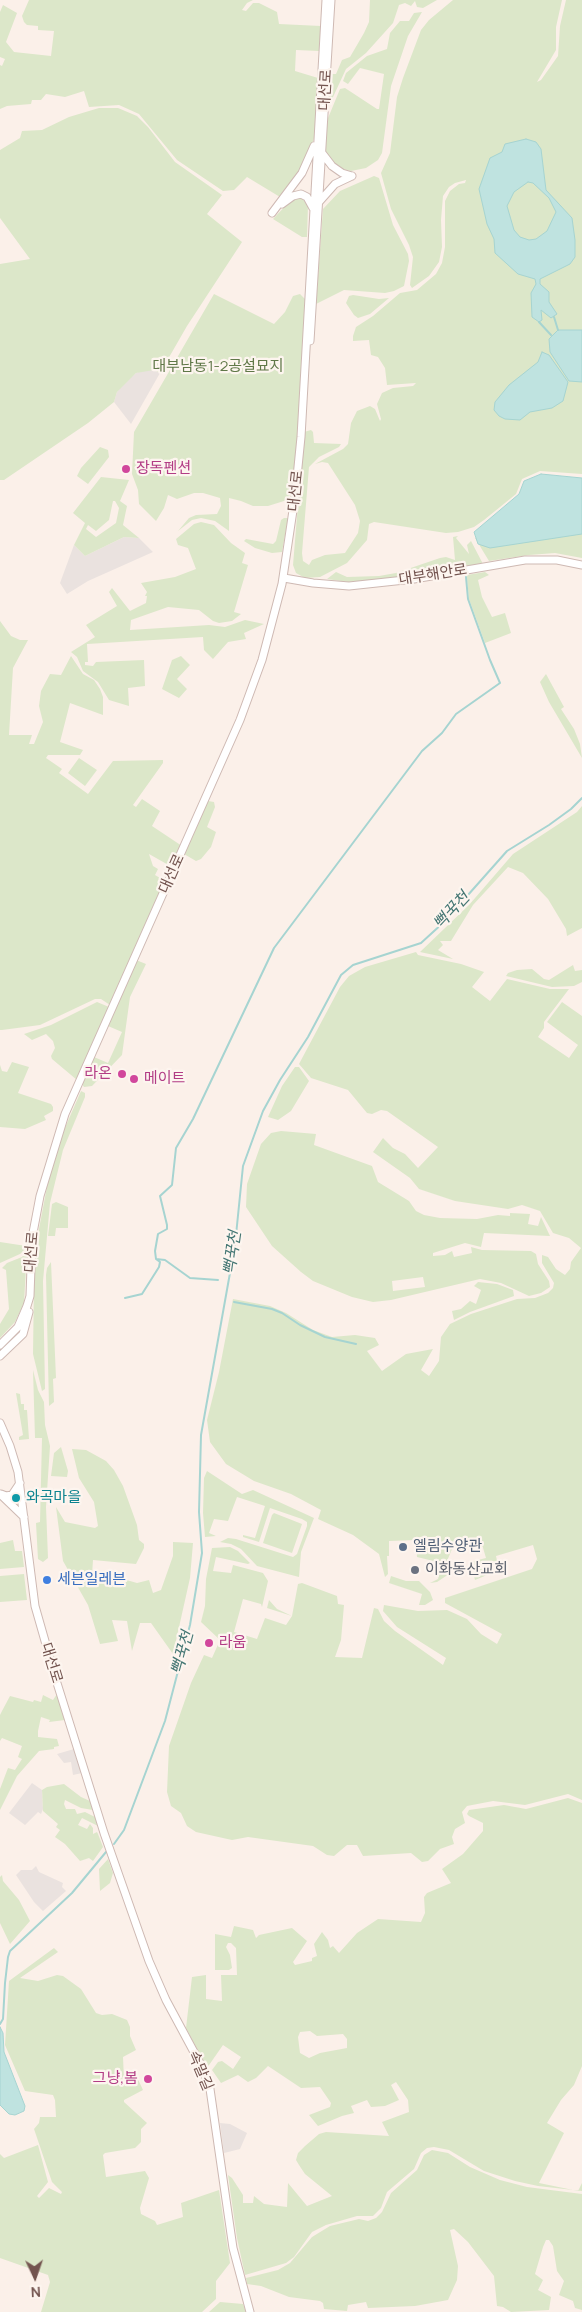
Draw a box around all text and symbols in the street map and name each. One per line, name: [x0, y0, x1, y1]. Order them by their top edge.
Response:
street label: 대선로: [316, 69, 336, 111]
park label: 대부남동1-2공설묘지: [152, 358, 284, 376]
place label: 장독펜션: [136, 460, 191, 478]
marker: 장독펜션: [120, 463, 132, 475]
street label: 대선로: [285, 469, 307, 513]
street label: 대부해안로: [398, 561, 468, 589]
street label: 대선로: [155, 851, 189, 897]
water label: 뻑꾹천: [430, 888, 474, 934]
place label: 라온: [84, 1065, 112, 1083]
marker: 라온: [116, 1068, 128, 1080]
place label: 메이트: [144, 1070, 185, 1088]
marker: 메이트: [128, 1073, 140, 1085]
water label: 뻑꾹천: [220, 1230, 246, 1276]
street label: 대선로: [21, 1231, 43, 1273]
place label: 와곡마을: [26, 1489, 81, 1507]
marker: 와곡마을: [10, 1492, 22, 1504]
place label: 엘림수양관: [413, 1538, 482, 1556]
marker: 엘림수양관: [397, 1541, 409, 1553]
place label: 이화동산교회: [425, 1561, 508, 1579]
marker: 이화동산교회: [409, 1564, 421, 1576]
place label: 세븐일레븐: [57, 1571, 126, 1589]
marker: 세븐일레븐: [41, 1574, 53, 1586]
water label: 뻑꾹천: [168, 1629, 198, 1677]
place label: 라움: [219, 1634, 247, 1652]
marker: 라움: [203, 1637, 215, 1649]
street label: 대선로: [36, 1641, 66, 1685]
street label: 속말길: [184, 2048, 216, 2094]
place label: 그냥,봄: [93, 2070, 138, 2088]
marker: 그냥,봄: [142, 2073, 154, 2085]
north arrow: [10, 2252, 60, 2302]
text: N: [30, 2283, 41, 2302]

